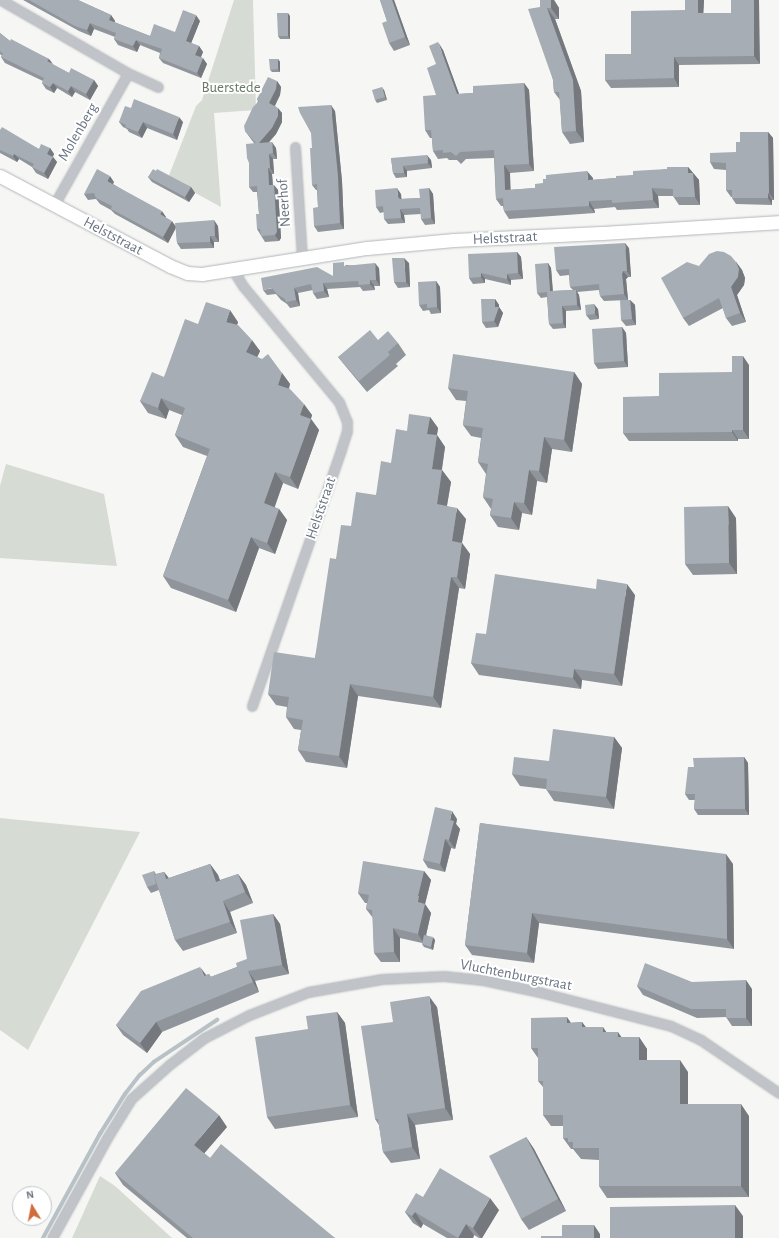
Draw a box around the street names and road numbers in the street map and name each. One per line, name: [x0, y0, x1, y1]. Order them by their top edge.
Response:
street label: Molenberg: [54, 100, 102, 164]
street label: Neerhof: [273, 178, 295, 228]
street label: Helststraat: [80, 213, 146, 259]
street label: Helststraat: [472, 227, 538, 249]
street label: Helststraat: [302, 475, 340, 541]
street label: Vluchtenburgstraat: [459, 955, 573, 995]

